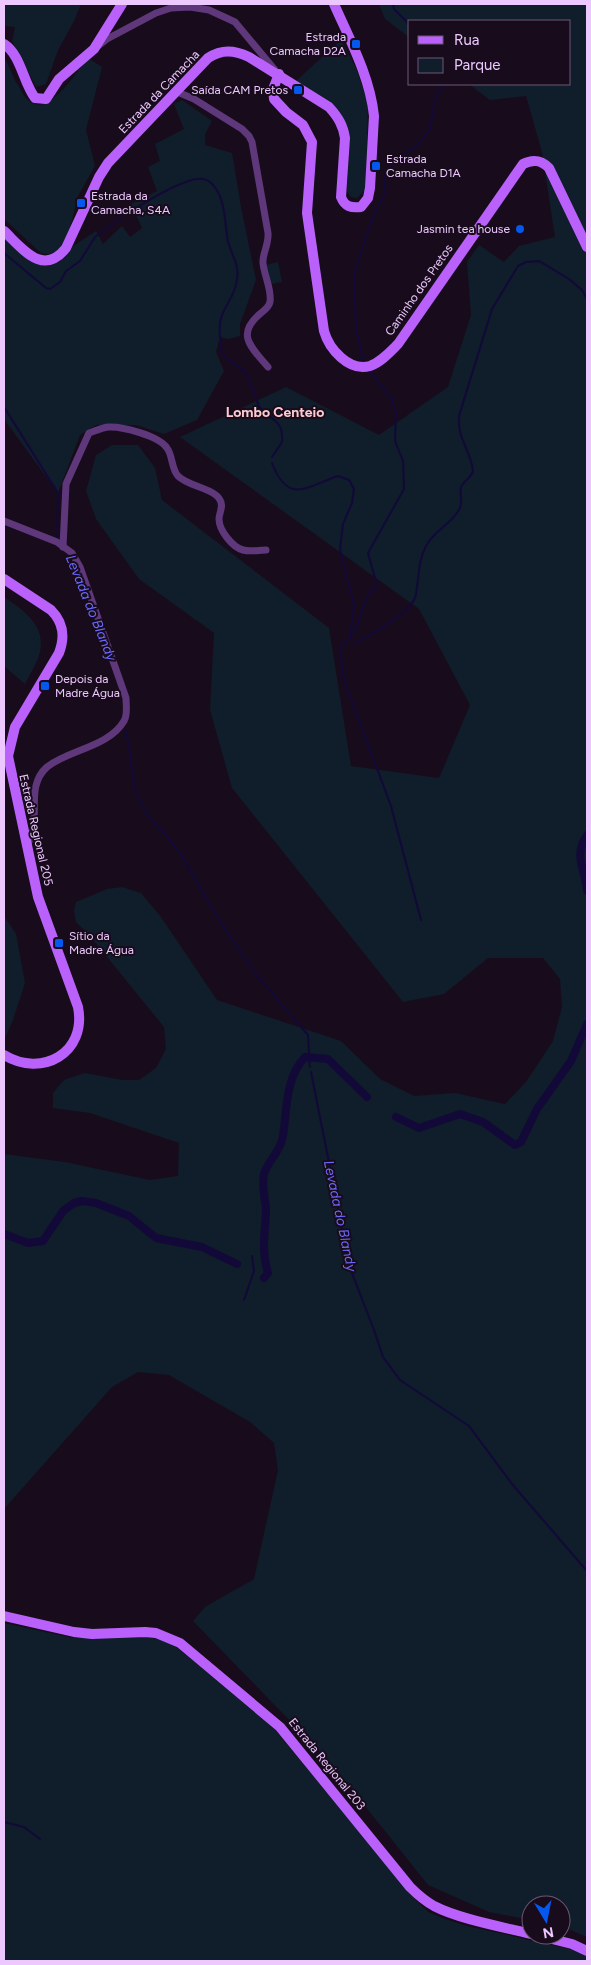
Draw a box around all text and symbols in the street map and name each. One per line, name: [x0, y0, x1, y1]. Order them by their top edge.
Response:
legend: [408, 20, 571, 85]
place label: Estrada Camacha D2A: [270, 30, 346, 58]
text: Rua: [454, 31, 479, 49]
marker: Estrada Camacha D2A: [350, 38, 362, 50]
street label: Estrada da Camacha: [116, 48, 202, 136]
text: Parque: [454, 56, 501, 74]
place label: Saída CAM Pretos: [191, 83, 288, 97]
marker: Saída CAM Pretos: [292, 84, 304, 96]
place label: Estrada Camacha D1A: [386, 152, 461, 180]
marker: Estrada Camacha D1A: [370, 160, 382, 172]
place label: Estrada da Camacha, S4A: [91, 189, 170, 217]
marker: Estrada da Camacha, S4A: [75, 197, 87, 209]
place label: Jasmin tea house: [417, 222, 510, 236]
marker: Jasmin tea house: [514, 223, 526, 235]
street label: Caminho dos Pretos: [382, 241, 456, 338]
district label: Lombo Centeio: [226, 404, 324, 421]
water label: Levada do Blandy: [62, 552, 120, 664]
place label: Depois da Madre Água: [55, 672, 120, 700]
marker: Depois da Madre Água: [39, 680, 51, 692]
street label: Estrada Regional 205: [16, 773, 56, 887]
place label: Sítio da Madre Água: [69, 929, 134, 957]
marker: Sítio da Madre Água: [53, 937, 65, 949]
water label: Levada do Blandy: [320, 1159, 360, 1274]
street label: Estrada Regional 203: [286, 1715, 368, 1813]
north arrow: [521, 1895, 571, 1945]
text: N: [541, 1923, 555, 1942]

